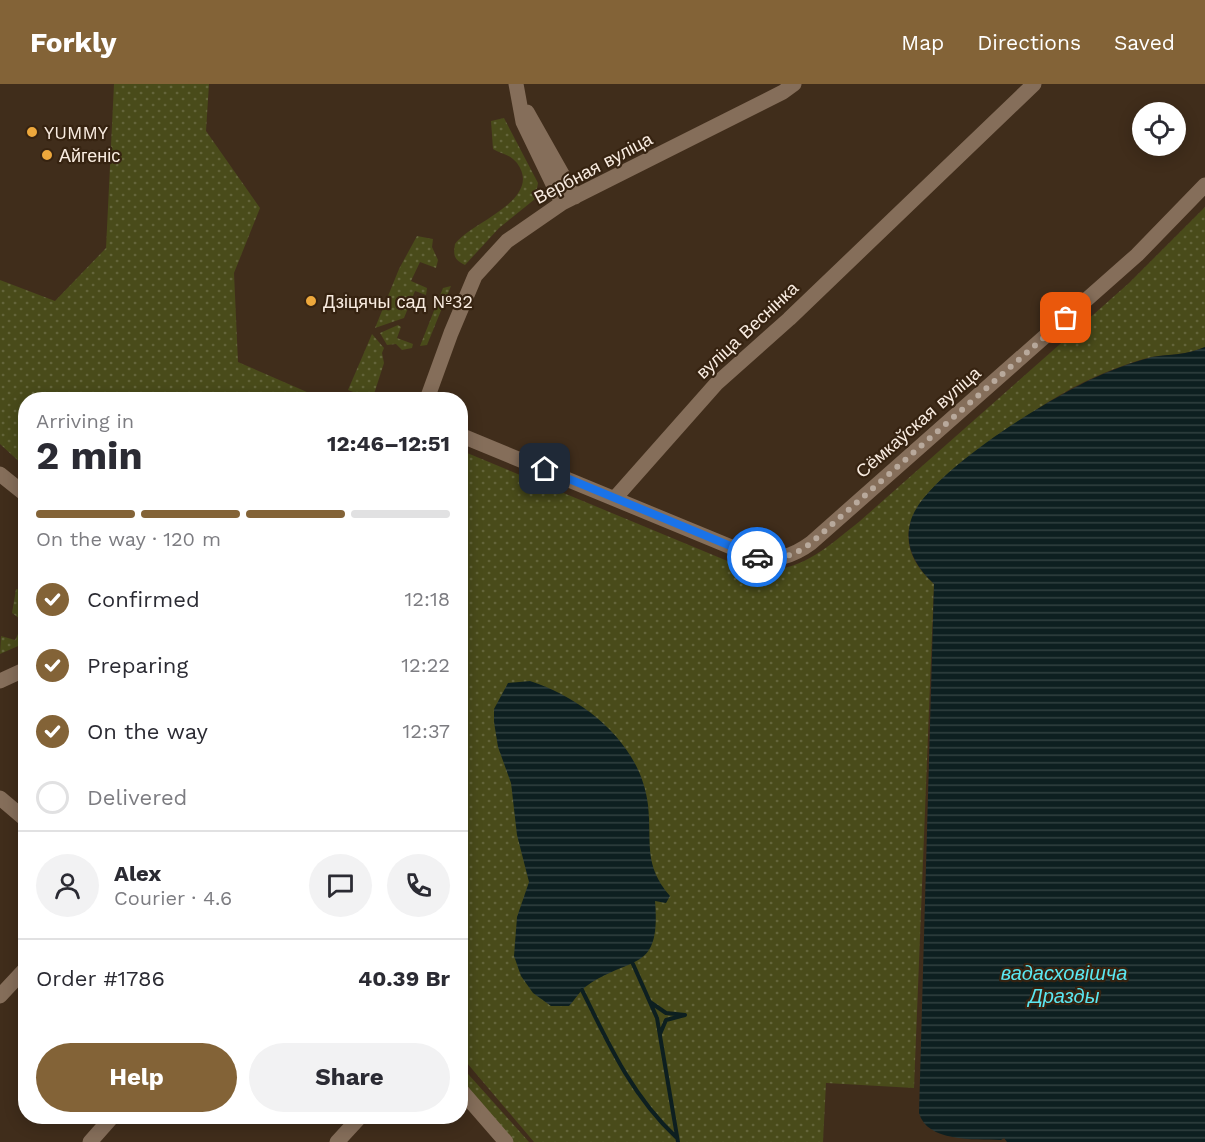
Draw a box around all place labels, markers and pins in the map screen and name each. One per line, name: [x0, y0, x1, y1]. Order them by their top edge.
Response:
place label: YUMMY: [44, 122, 109, 143]
marker: YUMMY: [25, 125, 39, 139]
place label: Айгеніс: [59, 145, 120, 166]
marker: Айгеніс: [40, 148, 54, 162]
place label: Дзіцячы сад №32: [323, 291, 473, 312]
pin: [1040, 292, 1091, 343]
marker: Дзіцячы сад №32: [304, 294, 318, 308]
pin: [519, 443, 570, 494]

